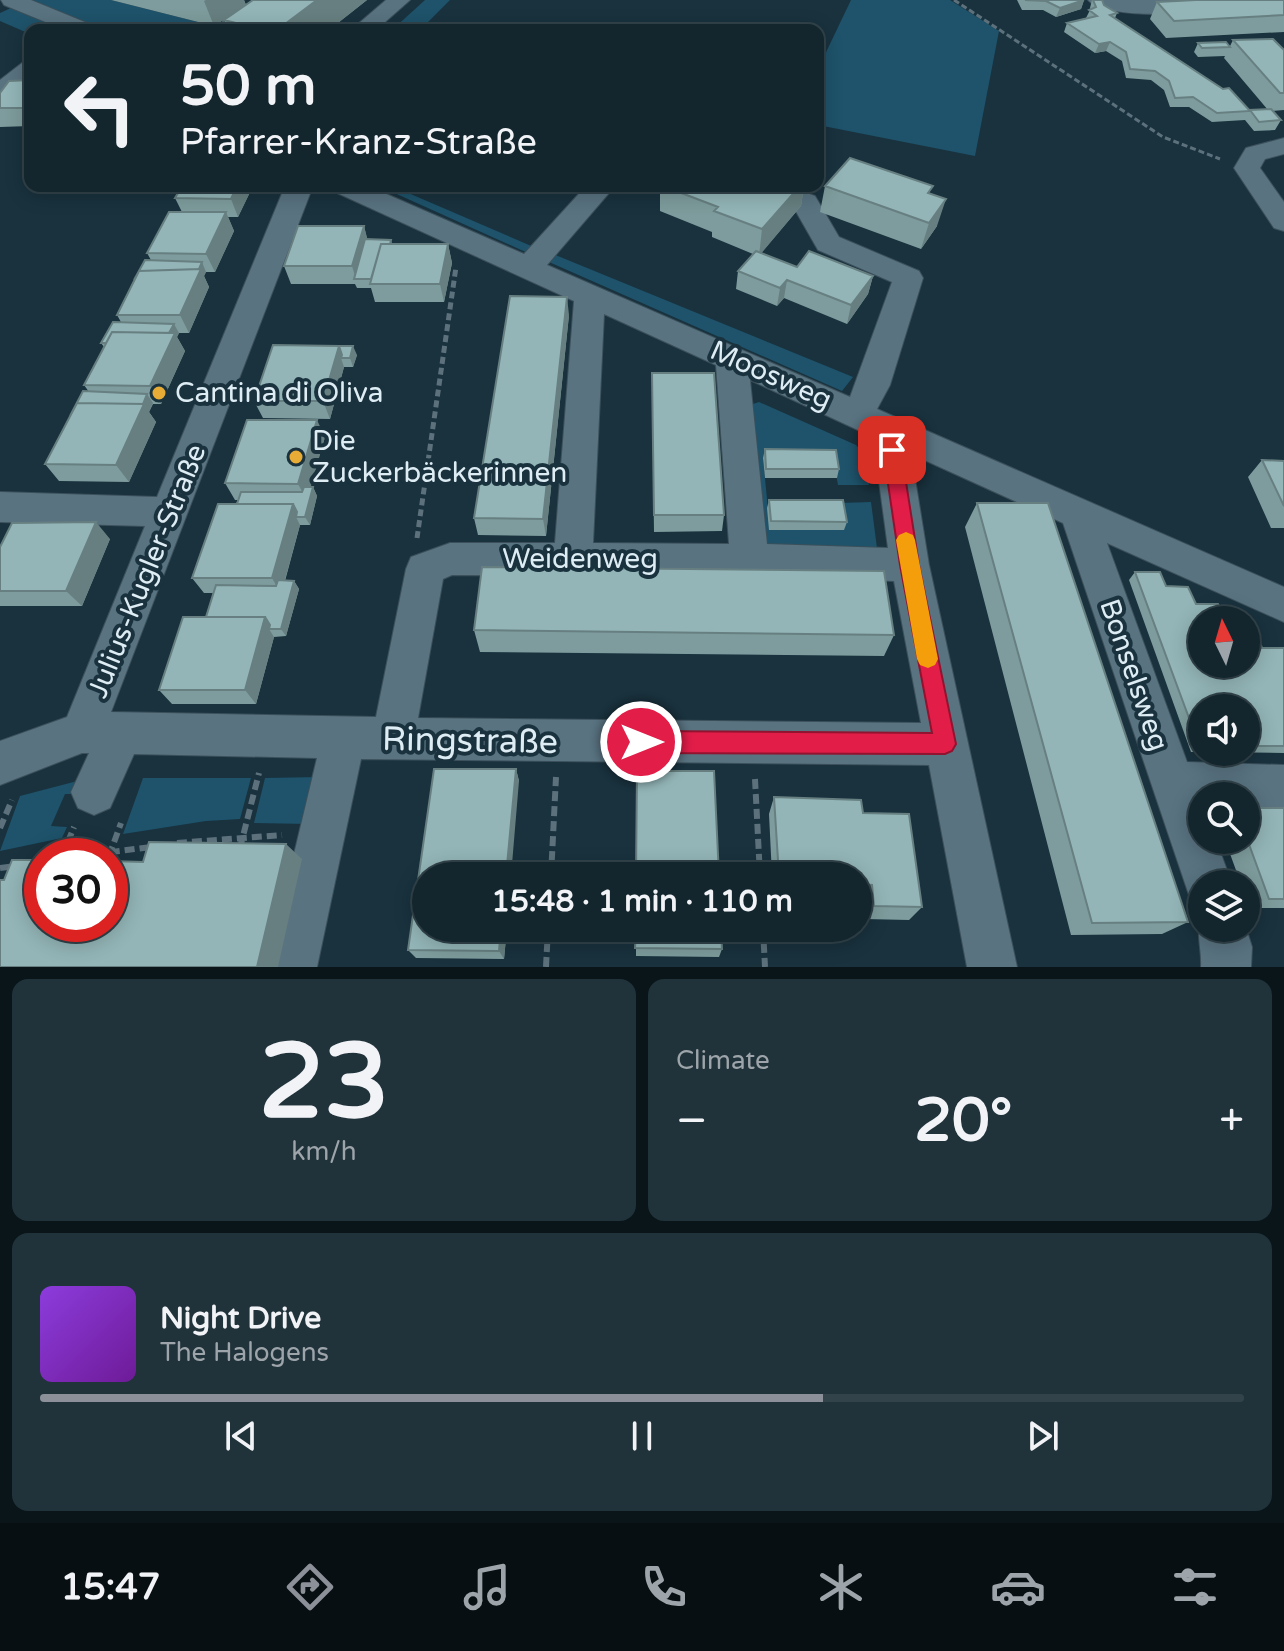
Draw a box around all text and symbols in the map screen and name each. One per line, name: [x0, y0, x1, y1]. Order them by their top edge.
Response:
text: 50 m: [180, 53, 316, 120]
icon: left: [48, 56, 152, 160]
text: Pfarrer-Kranz-Straße: [180, 121, 537, 164]
street label: Moosweg: [705, 333, 837, 417]
place label: Cantina di Oliva: [175, 376, 383, 410]
marker: Cantina di Oliva: [150, 384, 168, 402]
pin: [858, 416, 926, 484]
place label: Die Zuckerbäckerinnen: [312, 424, 567, 490]
icon: arrive: [870, 428, 914, 472]
street label: Julius-Kugler-Straße: [81, 439, 213, 703]
marker: Die Zuckerbäckerinnen: [287, 448, 305, 466]
street label: Weidenweg: [502, 542, 658, 576]
street label: Bonselsweg: [1092, 595, 1176, 755]
north arrow: [1188, 606, 1260, 678]
map controls: [1188, 606, 1260, 942]
button: sound: [1188, 694, 1260, 766]
position arrow: [599, 700, 683, 784]
street label: Ringstraße: [382, 719, 558, 763]
button: search: [1188, 782, 1260, 854]
speed limit sign: 30: [24, 838, 128, 942]
button: layers: [1188, 870, 1260, 942]
text: 15:48 · 1 min · 110 m: [491, 883, 793, 920]
text: 23: [259, 1021, 389, 1146]
text: Climate: [676, 1045, 770, 1076]
text: 20°: [914, 1085, 1012, 1157]
text: −: [676, 1095, 707, 1148]
text: +: [1219, 1095, 1244, 1148]
text: km/h: [291, 1136, 357, 1167]
text: Night Drive: [160, 1300, 321, 1337]
text: The Halogens: [160, 1337, 329, 1368]
icon: previous: [219, 1414, 263, 1458]
icon: pause: [620, 1414, 664, 1458]
icon: next: [1021, 1414, 1065, 1458]
icon: directions: [282, 1559, 338, 1615]
icon: music: [459, 1559, 515, 1615]
icon: phone: [636, 1559, 692, 1615]
icon: climate: [813, 1559, 869, 1615]
icon: car: [990, 1559, 1046, 1615]
icon: filters: [1167, 1559, 1223, 1615]
text: 15:47: [61, 1566, 160, 1609]

